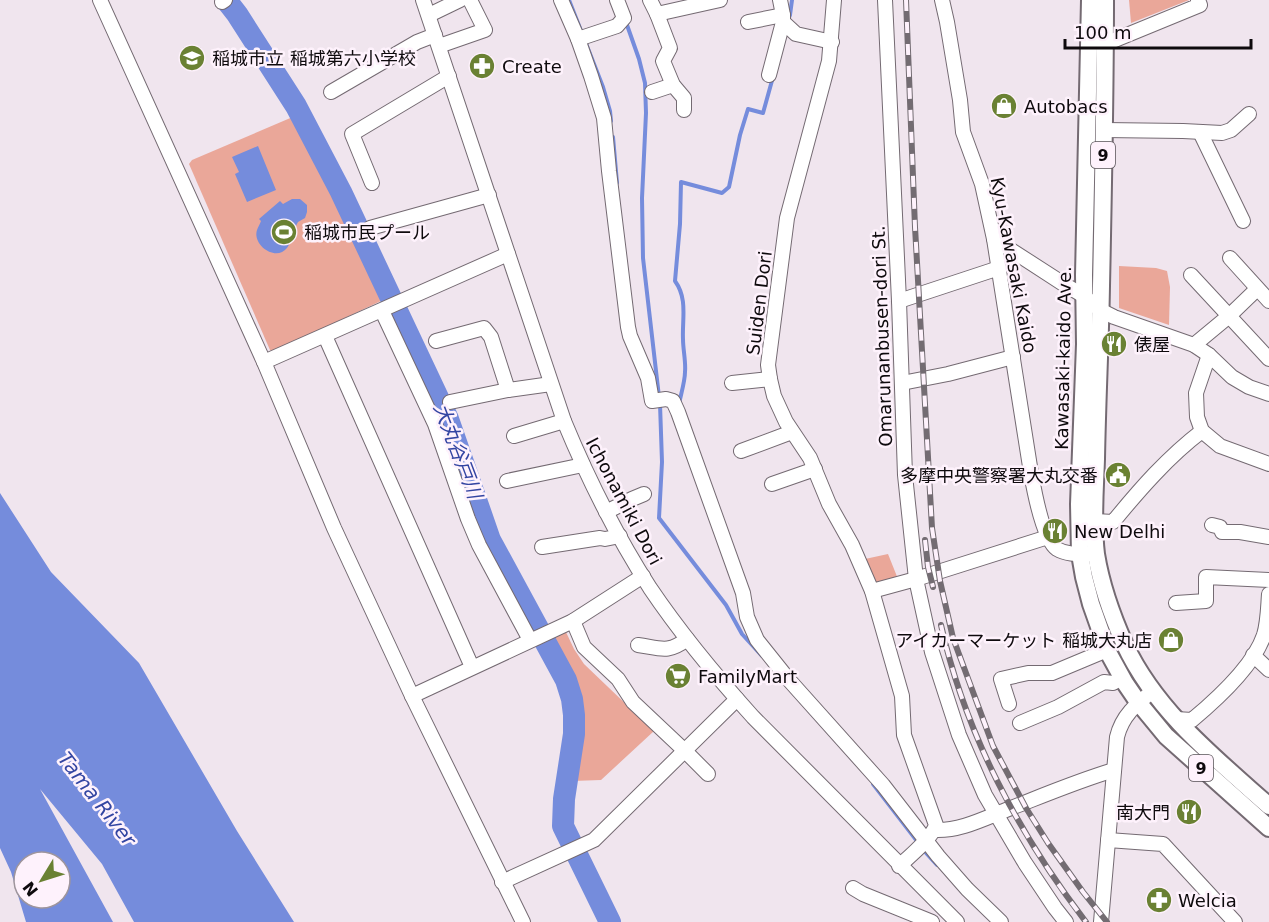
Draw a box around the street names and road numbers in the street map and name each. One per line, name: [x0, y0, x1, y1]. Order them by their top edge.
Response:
road number: 9: [1091, 142, 1115, 168]
street label: Kyu-Kawasaki Kaido: [987, 175, 1041, 355]
street label: Omarunanbusen-dori St.: [868, 225, 896, 447]
street label: Suiden Dori: [742, 250, 776, 356]
street label: Kawasaki-kaido Ave.: [1051, 266, 1075, 450]
street label: Ichonamiki Dori: [582, 434, 666, 568]
road number: 9: [1189, 755, 1213, 781]

